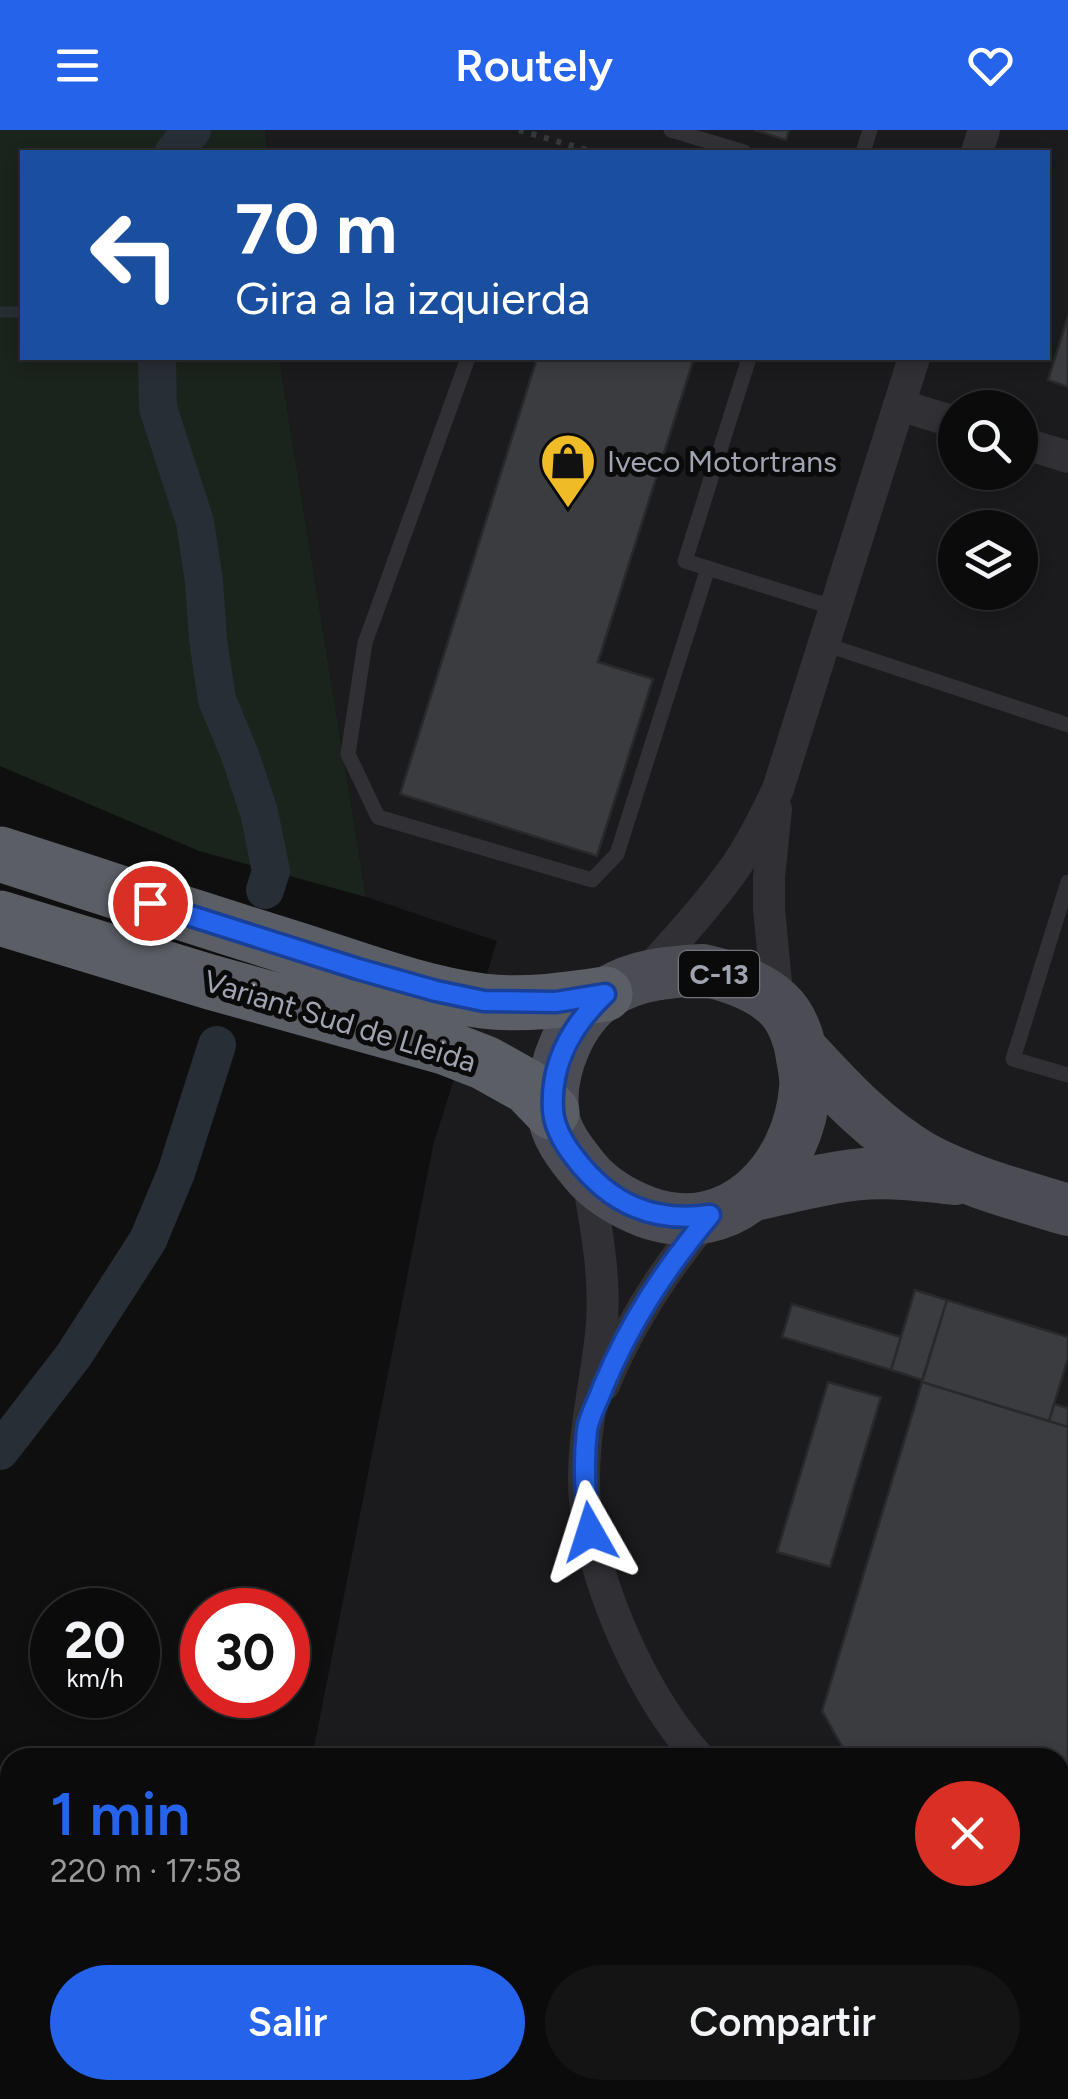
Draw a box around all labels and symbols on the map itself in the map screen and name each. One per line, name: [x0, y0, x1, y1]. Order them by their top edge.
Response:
shop icon: Iveco Motortrans: [538, 431, 598, 510]
place label: Iveco Motortrans: [607, 443, 837, 480]
pin: [108, 861, 193, 946]
road number: C-13: [679, 951, 759, 997]
street label: Variant Sud de Lleida: [199, 962, 481, 1080]
position arrow: [538, 1480, 642, 1584]
speed limit sign: 30: [180, 1588, 310, 1718]

